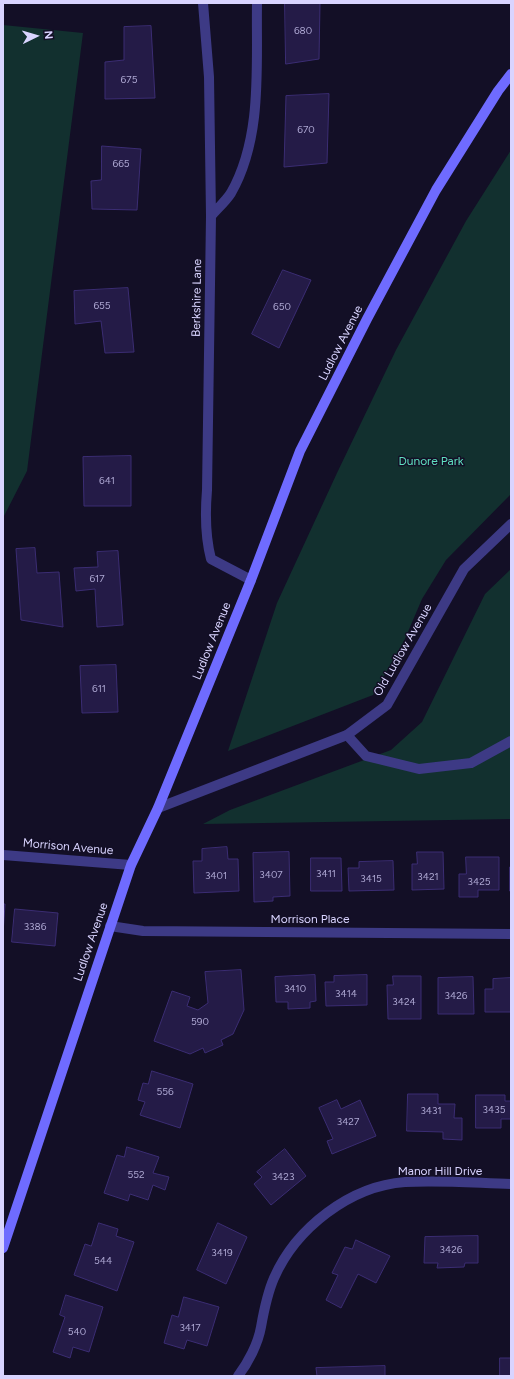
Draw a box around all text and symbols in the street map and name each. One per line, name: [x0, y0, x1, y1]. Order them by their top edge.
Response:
north arrow: [16, 16, 56, 56]
house number: 680: [294, 25, 312, 37]
text: N: [42, 30, 55, 40]
house number: 675: [121, 74, 137, 86]
house number: 670: [297, 124, 315, 136]
house number: 665: [112, 158, 130, 170]
street label: Berkshire Lane: [189, 259, 205, 337]
house number: 655: [93, 300, 111, 312]
house number: 650: [273, 301, 291, 313]
street label: Ludlow Avenue: [316, 303, 366, 383]
park label: Dunore Park: [398, 454, 464, 468]
house number: 641: [99, 475, 115, 487]
house number: 617: [89, 573, 105, 585]
street label: Ludlow Avenue: [190, 600, 234, 682]
street label: Old Ludlow Avenue: [371, 601, 435, 699]
house number: 611: [92, 683, 106, 695]
street label: Morrison Avenue: [22, 836, 114, 858]
house number: 3411: [316, 868, 336, 880]
house number: 3407: [259, 869, 283, 881]
house number: 3401: [205, 870, 227, 882]
house number: 3421: [417, 871, 439, 883]
house number: 3415: [360, 873, 382, 885]
house number: 3425: [468, 876, 490, 888]
street label: Ludlow Avenue: [71, 901, 111, 983]
street label: Morrison Place: [271, 912, 349, 926]
house number: 3386: [24, 921, 46, 933]
house number: 3410: [284, 983, 306, 995]
house number: 3414: [335, 988, 357, 1000]
house number: 3426: [445, 990, 467, 1002]
house number: 3424: [392, 996, 416, 1008]
house number: 590: [191, 1016, 209, 1028]
house number: 556: [156, 1086, 174, 1098]
house number: 3435: [483, 1104, 505, 1116]
house number: 3431: [420, 1105, 442, 1117]
house number: 3427: [337, 1116, 359, 1128]
street label: Manor Hill Drive: [398, 1164, 482, 1178]
house number: 552: [127, 1169, 145, 1181]
house number: 3423: [272, 1171, 294, 1183]
house number: 3426: [440, 1244, 462, 1256]
house number: 3419: [211, 1247, 233, 1259]
house number: 544: [94, 1255, 112, 1267]
house number: 3417: [179, 1322, 201, 1334]
house number: 540: [68, 1326, 86, 1338]

